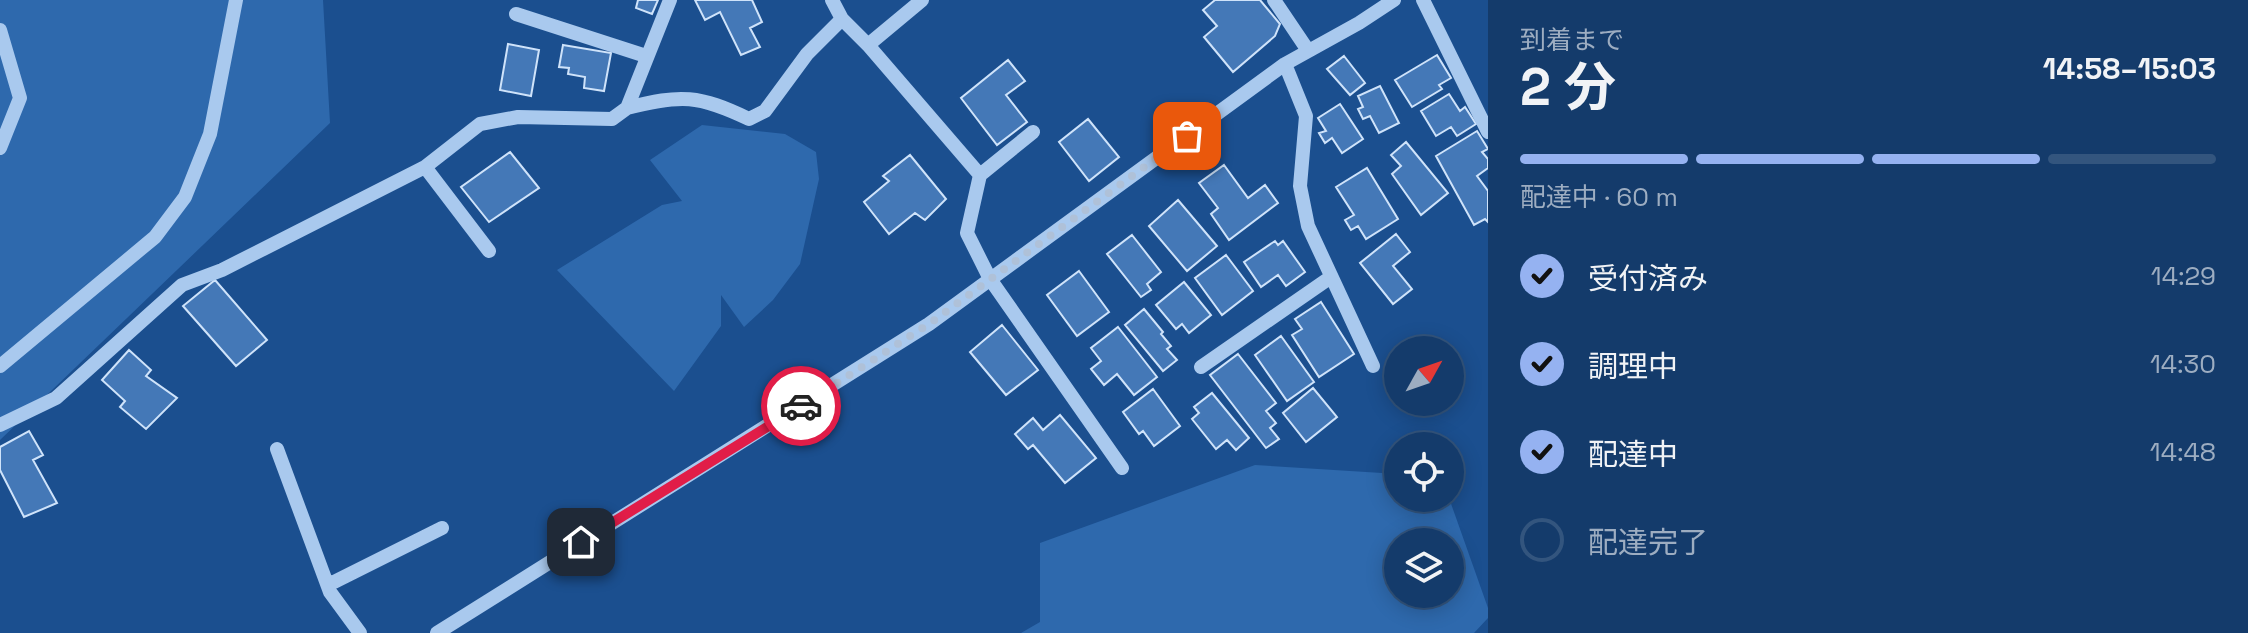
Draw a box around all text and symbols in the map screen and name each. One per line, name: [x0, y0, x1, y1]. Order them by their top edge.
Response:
text: 到着まで: [1520, 23, 1624, 57]
text: 14:58–15:03: [2043, 49, 2216, 88]
text: 2 分: [1520, 54, 1616, 120]
pin: [1153, 102, 1221, 170]
icon: bag: [1165, 114, 1209, 158]
text: 配達中 · 60 m: [1520, 180, 1678, 214]
icon: check: [1520, 254, 1564, 298]
text: 受付済み: [1588, 259, 1708, 298]
text: 14:29: [2151, 259, 2216, 293]
north arrow: [1384, 336, 1464, 416]
map controls: [1384, 336, 1464, 608]
icon: check: [1520, 342, 1564, 386]
text: 調理中: [1588, 347, 1678, 386]
text: 14:30: [2150, 347, 2216, 381]
courier: [761, 366, 841, 446]
icon: car: [779, 384, 823, 428]
icon: check: [1520, 430, 1564, 474]
button: locate: [1384, 432, 1464, 512]
text: 配達中: [1588, 435, 1678, 474]
text: 14:48: [2150, 435, 2216, 469]
pin: [547, 508, 615, 576]
icon: home: [559, 520, 603, 564]
text: 配達完了: [1588, 523, 1708, 562]
button: layers: [1384, 528, 1464, 608]

